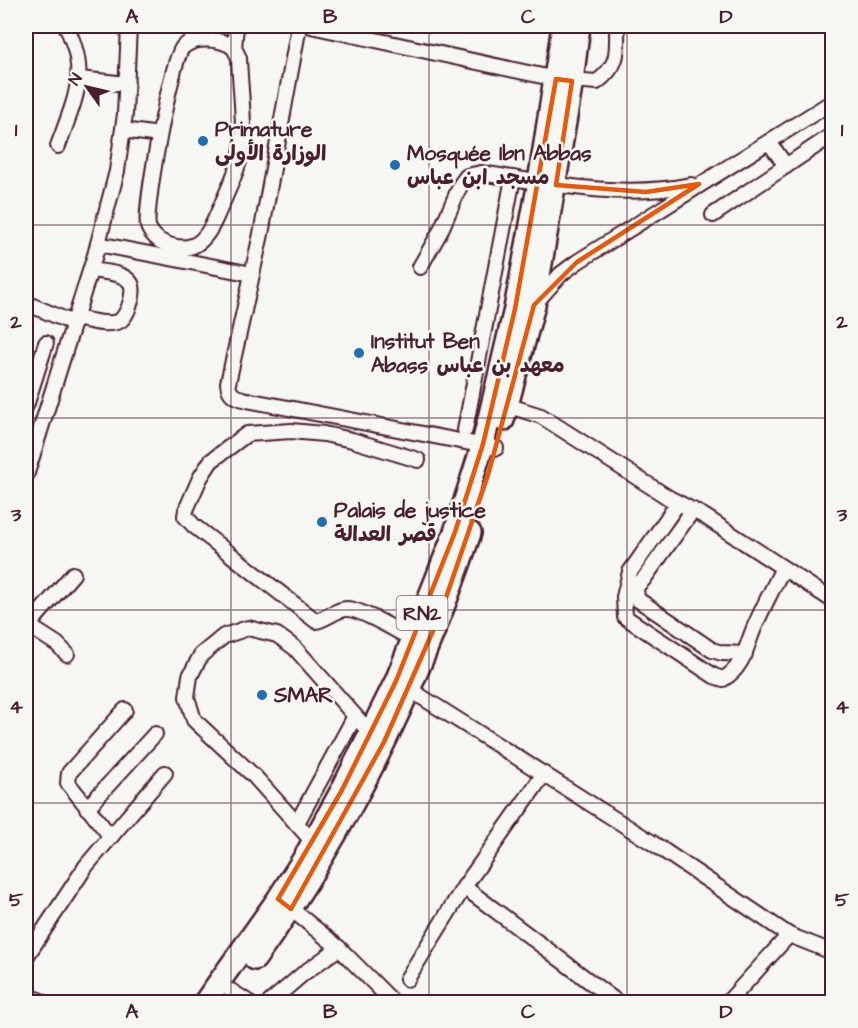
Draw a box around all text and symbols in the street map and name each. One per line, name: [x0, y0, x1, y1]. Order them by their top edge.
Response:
text: A: [126, 3, 139, 31]
text: B: [323, 3, 338, 31]
text: C: [521, 3, 536, 31]
text: D: [720, 3, 733, 31]
north arrow: [57, 57, 117, 117]
text: N: [63, 69, 87, 89]
place label: Primature الوزارة الأولى: [215, 115, 326, 168]
text: 1: [15, 116, 18, 144]
text: 1: [841, 116, 844, 144]
marker: Primature الوزارة الأولى: [196, 134, 210, 148]
place label: Mosquée Ibn Abbas مسجد ابن عباس: [407, 139, 592, 192]
marker: Mosquée Ibn Abbas مسجد ابن عباس: [388, 158, 402, 172]
text: 2: [9, 308, 22, 336]
text: 2: [835, 308, 848, 336]
place label: Institut Ben Abass معهد بن عباس: [371, 327, 565, 380]
marker: Institut Ben Abass معهد بن عباس: [352, 346, 366, 360]
place label: Palais de justice قصر العدالة: [334, 496, 487, 549]
text: 3: [10, 501, 22, 529]
text: 3: [836, 501, 848, 529]
marker: Palais de justice قصر العدالة: [315, 515, 329, 529]
road number: RN2: [396, 596, 448, 630]
place label: SMAR: [273, 681, 333, 710]
marker: SMAR: [255, 688, 269, 702]
text: 4: [9, 693, 23, 721]
text: 4: [835, 693, 849, 721]
text: 5: [9, 886, 24, 914]
text: 5: [835, 886, 850, 914]
text: A: [126, 998, 139, 1026]
text: B: [323, 998, 338, 1026]
text: C: [521, 998, 536, 1026]
text: D: [720, 998, 733, 1026]

